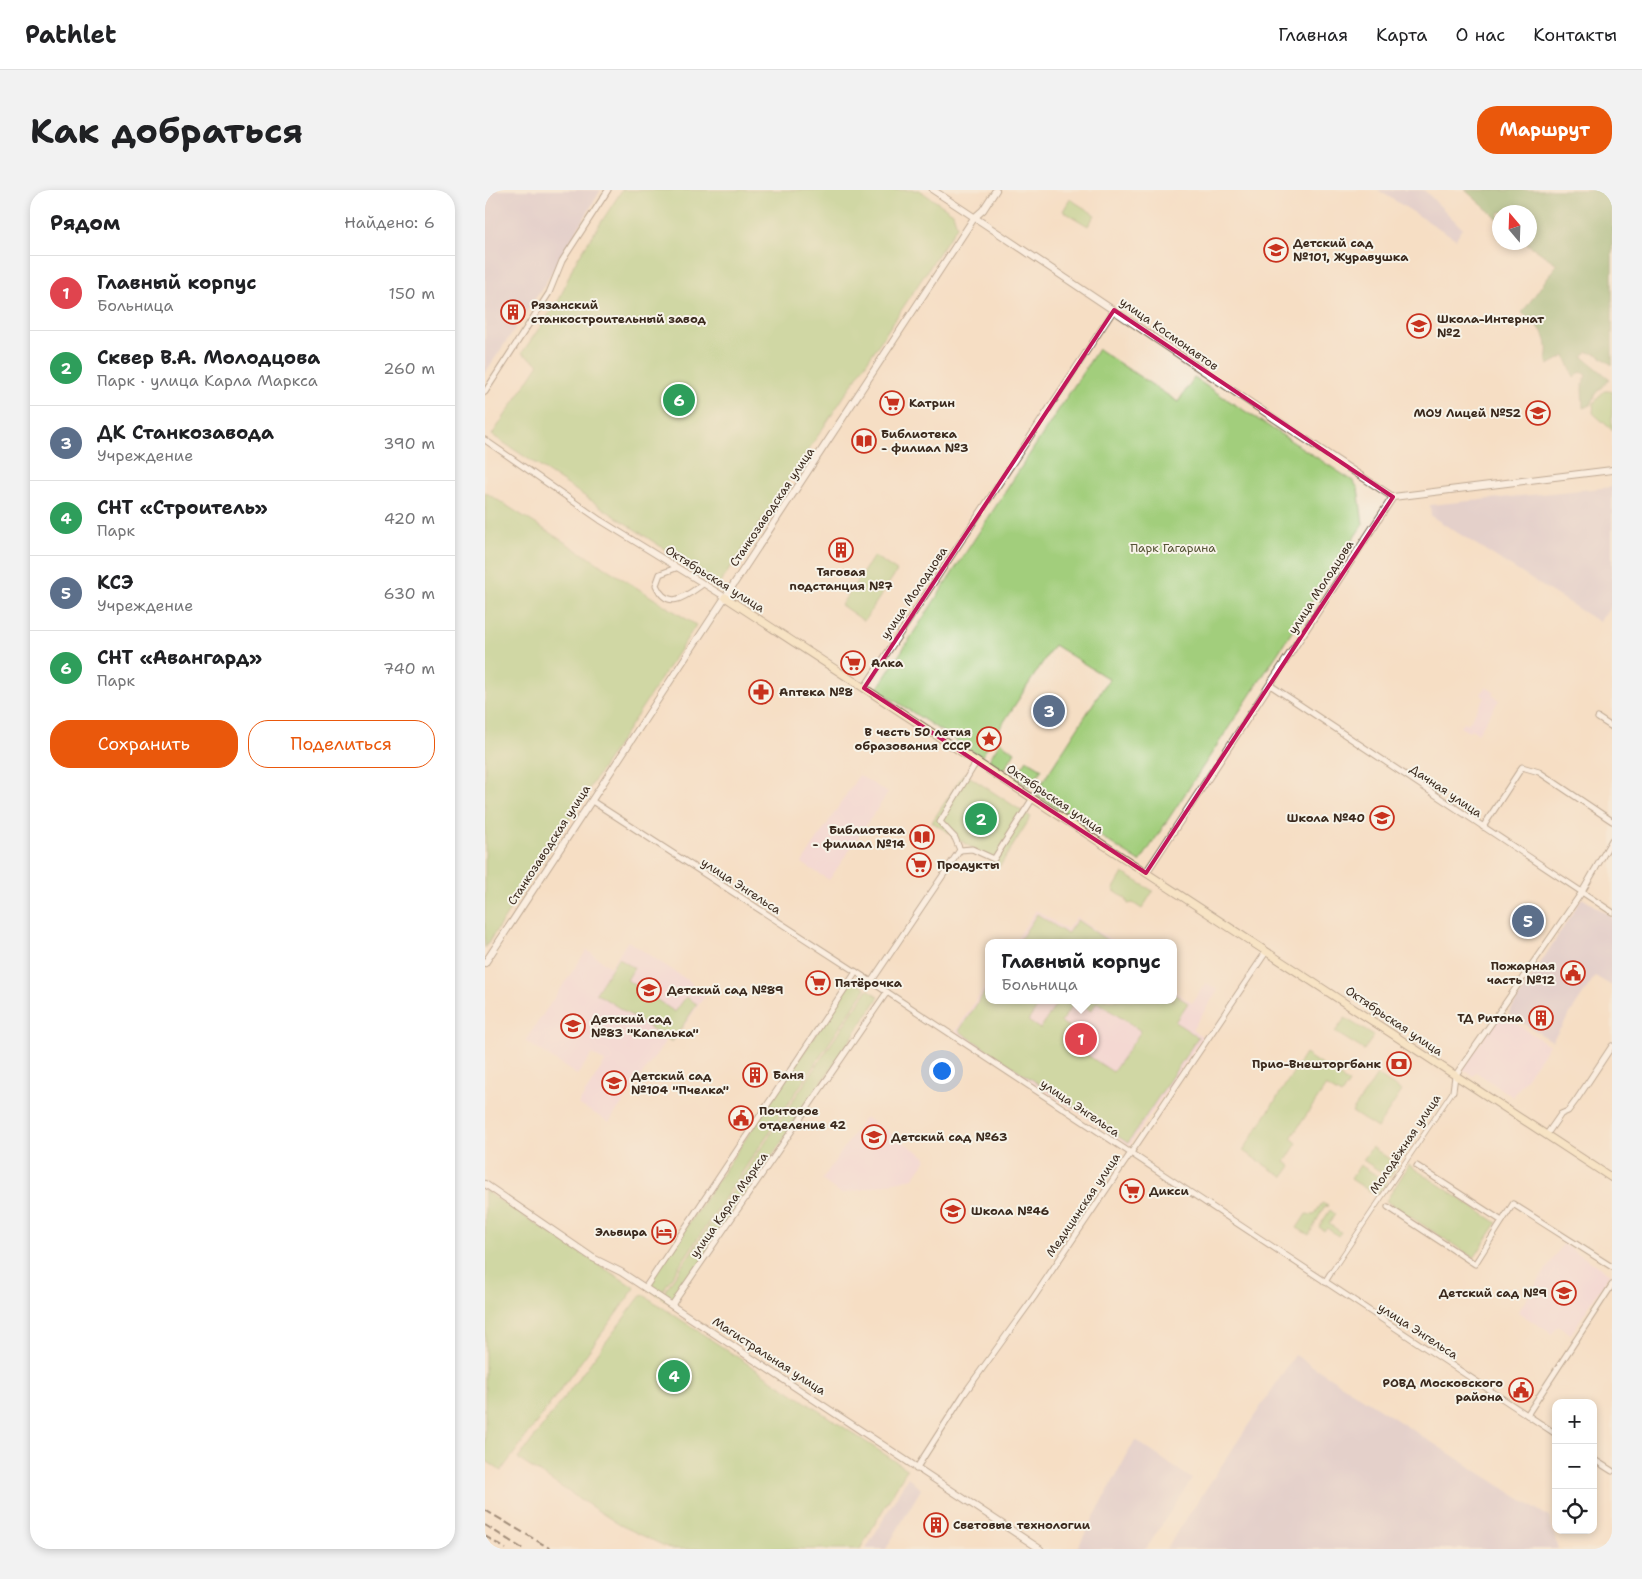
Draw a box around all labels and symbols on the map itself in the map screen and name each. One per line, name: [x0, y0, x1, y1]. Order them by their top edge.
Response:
north arrow: [1492, 205, 1537, 250]
place label: Детский сад №101, Журавушка: [1293, 235, 1409, 265]
school or university icon: Детский сад №101, Журавушка: [1263, 237, 1289, 263]
street label: улица Космонавтов: [1116, 294, 1222, 374]
place label: Рязанский станкостроительный завод: [531, 297, 706, 327]
building icon: Рязанский станкостроительный завод: [500, 299, 526, 325]
place label: Школа-Интернат №2: [1437, 311, 1545, 341]
school or university icon: Школа-Интернат №2: [1406, 313, 1432, 339]
pin: 6: [663, 381, 695, 419]
supermarket icon: Катрин: [879, 390, 905, 416]
place label: Катрин: [909, 395, 955, 411]
school or university icon: МОУ Лицей №52: [1525, 400, 1551, 426]
place label: МОУ Лицей №52: [1413, 405, 1522, 421]
place label: Библиотека - филиал №3: [881, 426, 968, 456]
library icon: Библиотека - филиал №3: [851, 428, 877, 454]
street label: Станкозаводская улица: [726, 444, 818, 570]
building icon: Тяговая подстанция №7: [828, 537, 854, 563]
street label: улица Молодцова: [1285, 537, 1358, 637]
park label: Парк Гагарина: [1130, 540, 1216, 556]
street label: Октябрьская улица: [662, 542, 768, 616]
street label: улица Молодцова: [877, 543, 951, 642]
place label: Тяговая подстанция №7: [789, 564, 893, 594]
supermarket icon: Алка: [840, 650, 866, 676]
place label: Алка: [871, 655, 904, 671]
pharmacy icon: Аптека №8: [748, 679, 774, 705]
place label: Аптека №8: [779, 684, 853, 700]
pin: 3: [1033, 692, 1065, 730]
place label: В честь 50 летия образования СССР: [855, 724, 971, 754]
place icon: В честь 50 летия образования СССР: [976, 726, 1002, 752]
street label: Октябрьская улица: [1003, 760, 1107, 838]
street label: Дачная улица: [1407, 761, 1486, 821]
street label: Станкозаводская улица: [504, 781, 594, 908]
pin: 2: [965, 800, 997, 838]
school or university icon: Школа №40: [1369, 805, 1395, 831]
place label: Школа №40: [1287, 810, 1365, 826]
place label: Библиотека - филиал №14: [812, 822, 906, 852]
library icon: Библиотека - филиал №14: [909, 824, 935, 850]
supermarket icon: Продукты: [906, 852, 932, 878]
street label: улица Энгельса: [698, 854, 785, 918]
place label: Продукты: [937, 857, 1000, 873]
pin: 5: [1512, 902, 1544, 940]
place label: Пожарная часть №12: [1487, 958, 1556, 988]
public building icon: Пожарная часть №12: [1560, 960, 1586, 986]
supermarket icon: Пятёрочка: [805, 970, 831, 996]
place label: Пятёрочка: [835, 975, 903, 991]
school or university icon: Детский сад №89: [636, 977, 662, 1003]
place label: Детский сад №89: [667, 982, 784, 998]
street label: Октябрьская улица: [1342, 982, 1446, 1060]
building icon: ТД Ритона: [1528, 1005, 1554, 1031]
place label: ТД Ритона: [1457, 1010, 1524, 1026]
place label: Детский сад №83 "Капелька": [591, 1011, 699, 1041]
school or university icon: Детский сад №83 "Капелька": [560, 1013, 586, 1039]
pin: 1: [1065, 1020, 1097, 1058]
bank icon: Прио-Внешторгбанк: [1386, 1051, 1412, 1077]
place label: Прио-Внешторгбанк: [1252, 1056, 1381, 1072]
your location: [929, 1058, 955, 1084]
building icon: Баня: [742, 1062, 768, 1088]
place label: Баня: [773, 1067, 804, 1083]
place label: Детский сад №104 "Пчелка": [631, 1068, 729, 1098]
school or university icon: Детский сад №104 "Пчелка": [601, 1070, 627, 1096]
street label: улица Энгельса: [1037, 1076, 1123, 1141]
street label: Молодёжная улица: [1366, 1091, 1445, 1197]
place label: Почтовое отделение 42: [759, 1103, 846, 1133]
public building icon: Почтовое отделение 42: [728, 1105, 754, 1131]
school or university icon: Детский сад №63: [861, 1124, 887, 1150]
place label: Детский сад №63: [891, 1129, 1007, 1145]
street label: улица Карла Маркса: [686, 1149, 772, 1261]
street label: Медицинская улица: [1042, 1150, 1124, 1260]
supermarket icon: Дикси: [1119, 1178, 1145, 1204]
place label: Дикси: [1149, 1183, 1190, 1199]
school or university icon: Школа №46: [940, 1198, 966, 1224]
place label: Школа №46: [971, 1203, 1049, 1219]
hotel icon: Эльвира: [651, 1219, 677, 1245]
place label: Эльвира: [595, 1224, 648, 1240]
school or university icon: Детский сад №9: [1551, 1280, 1577, 1306]
place label: Детский сад №9: [1439, 1285, 1547, 1301]
street label: улица Энгельса: [1375, 1299, 1462, 1363]
street label: Магистральная улица: [709, 1313, 829, 1399]
pin: 4: [658, 1357, 690, 1395]
place label: РОВД Московского района: [1383, 1375, 1504, 1405]
public building icon: РОВД Московского района: [1508, 1377, 1534, 1403]
building icon: Световые технологии: [923, 1512, 949, 1538]
place label: Световые технологии: [953, 1517, 1091, 1533]

